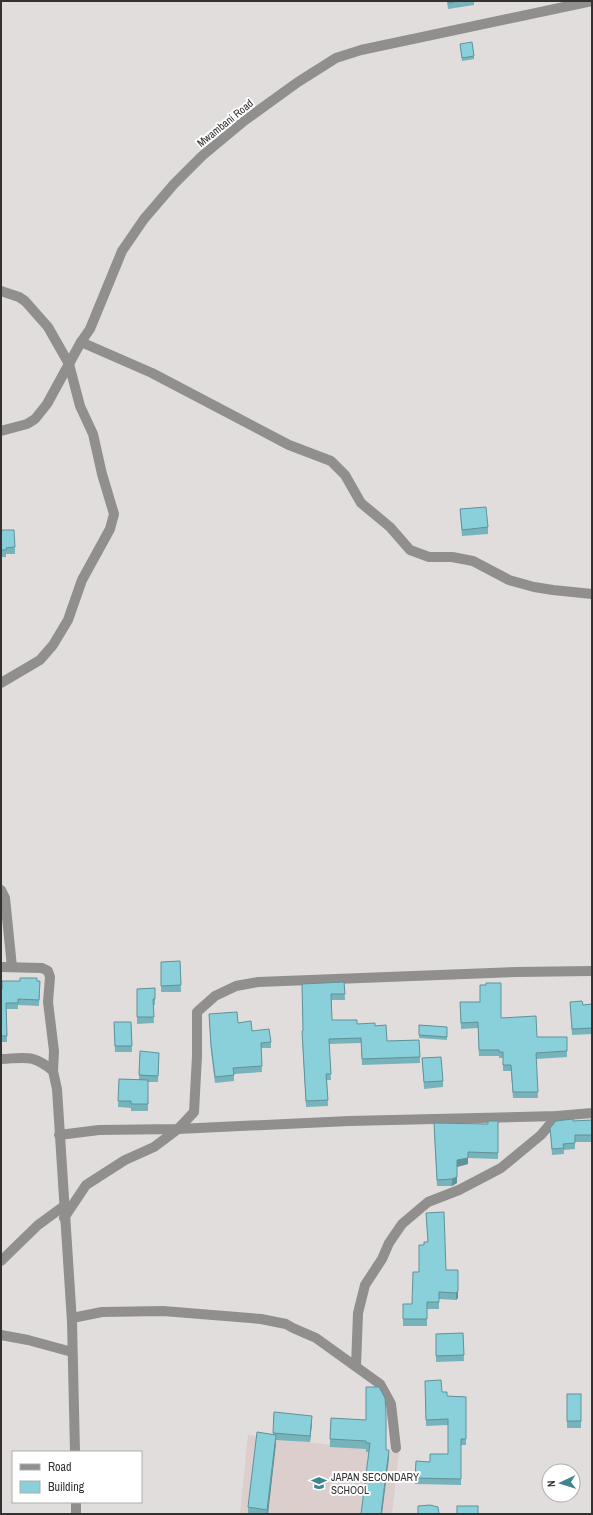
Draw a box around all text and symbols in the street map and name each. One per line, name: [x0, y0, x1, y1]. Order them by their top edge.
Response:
street label: Mwambani Road: [194, 96, 256, 150]
legend: [12, 1451, 142, 1503]
text: Road: [48, 1459, 72, 1475]
north arrow: [541, 1463, 581, 1503]
place label: JAPAN SECONDARY SCHOOL: [331, 1470, 419, 1497]
school or university icon: JAPAN SECONDARY SCHOOL: [310, 1474, 328, 1492]
text: Building: [48, 1479, 85, 1495]
text: N: [544, 1480, 558, 1487]

